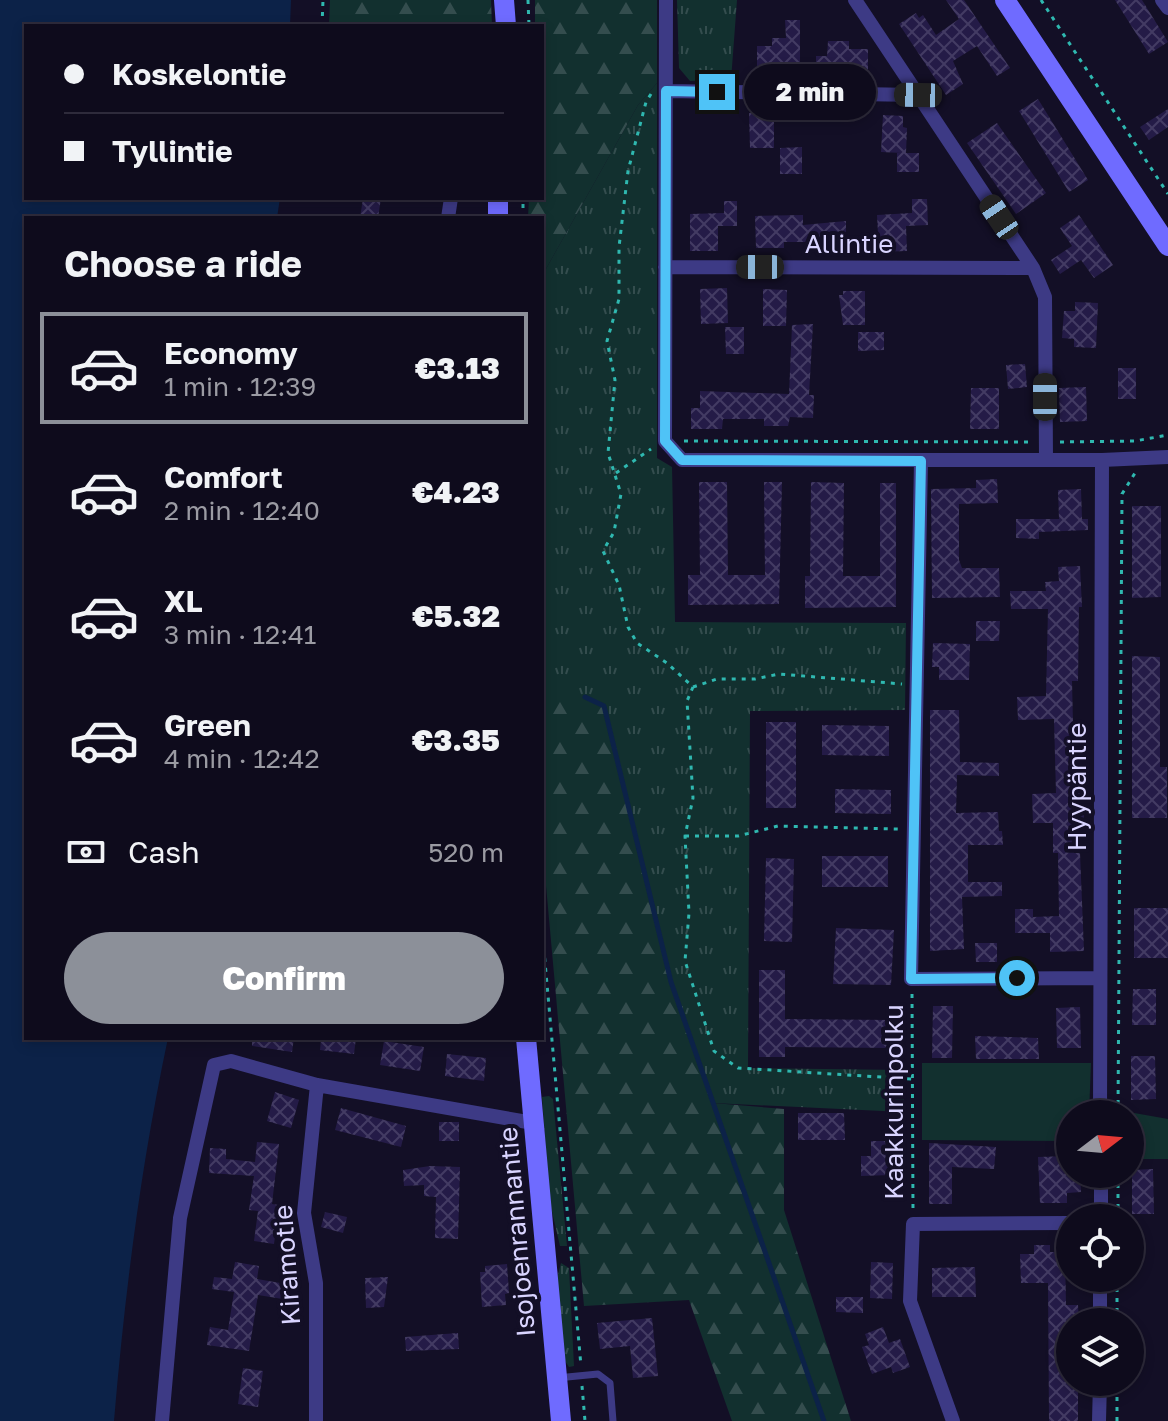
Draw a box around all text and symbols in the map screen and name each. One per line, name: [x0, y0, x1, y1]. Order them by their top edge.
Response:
text: Koskelontie: [112, 56, 286, 92]
callout: 2 min: [745, 64, 877, 120]
route end: [699, 74, 735, 110]
text: 2 min: [776, 76, 844, 107]
car: [894, 83, 942, 107]
text: Tyllintie: [112, 133, 233, 169]
car: [976, 190, 1022, 244]
street label: Allintie: [805, 228, 893, 259]
text: Choose a ride: [64, 242, 302, 285]
car: [736, 255, 784, 279]
icon: car: [68, 332, 140, 404]
text: Economy: [164, 335, 298, 371]
text: €3.13: [415, 350, 500, 386]
text: 1 min · 12:39: [164, 371, 316, 402]
car: [1033, 373, 1057, 421]
icon: car: [68, 456, 140, 528]
text: Comfort: [164, 459, 283, 495]
text: €4.23: [412, 474, 500, 510]
text: 2 min · 12:40: [164, 495, 320, 526]
icon: car: [68, 580, 140, 652]
text: XL: [164, 583, 203, 619]
text: €5.32: [412, 598, 500, 634]
text: 3 min · 12:41: [164, 619, 316, 650]
icon: car: [68, 704, 140, 776]
text: Green: [164, 707, 251, 743]
text: €3.35: [412, 722, 500, 758]
street label: Hyypäntie: [1061, 723, 1092, 851]
text: 4 min · 12:42: [164, 743, 320, 774]
icon: cash: [64, 830, 108, 874]
text: Cash: [128, 834, 200, 870]
text: 520 m: [428, 837, 504, 868]
button: Confirm: [64, 932, 504, 1024]
route start: [999, 960, 1035, 996]
street label: Kaakkurinpolku: [878, 1004, 909, 1200]
north arrow: [1056, 1100, 1144, 1188]
map controls: [1056, 1100, 1144, 1396]
street label: Isojoenrannantie: [492, 1126, 541, 1338]
street label: Kiramotie: [267, 1204, 306, 1326]
button: locate: [1056, 1204, 1144, 1292]
button: layers: [1056, 1308, 1144, 1396]

